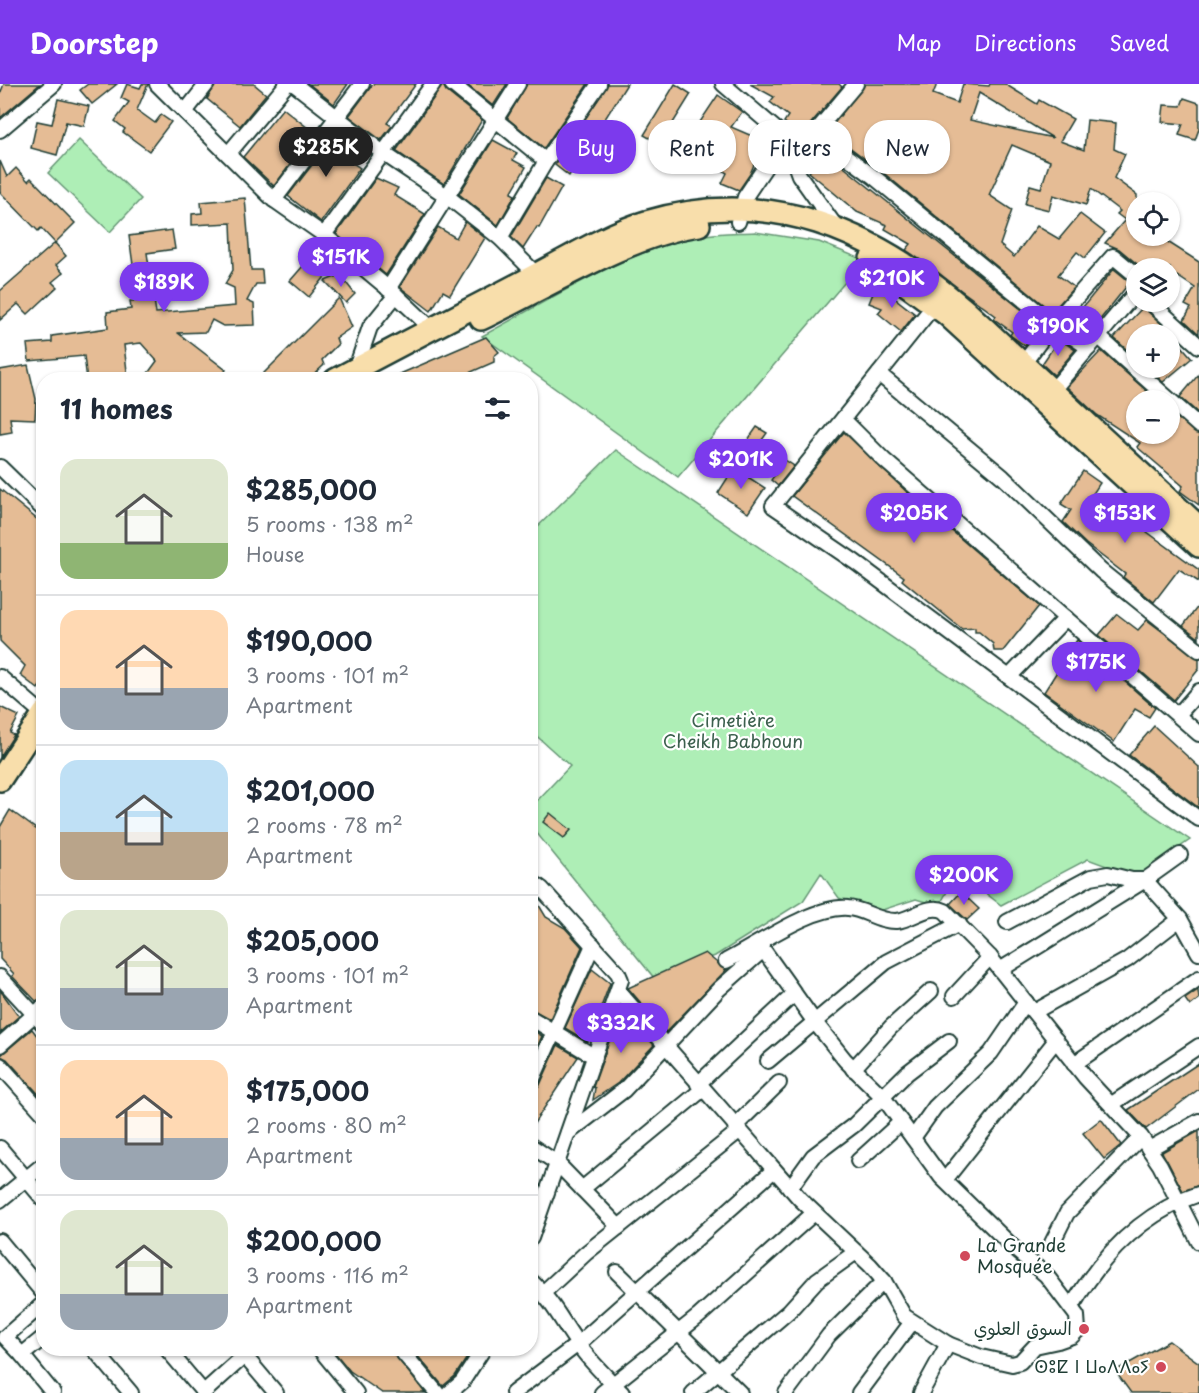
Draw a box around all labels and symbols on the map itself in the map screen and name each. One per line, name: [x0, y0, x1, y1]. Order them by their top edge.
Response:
pin: $285K: [284, 127, 368, 178]
pin: $151K: [299, 237, 383, 288]
pin: $210K: [850, 258, 934, 309]
pin: $189K: [122, 262, 206, 313]
pin: $190K: [1016, 306, 1100, 357]
pin: $201K: [699, 439, 783, 490]
pin: $205K: [872, 493, 956, 544]
pin: $153K: [1083, 493, 1167, 544]
pin: $175K: [1054, 642, 1138, 693]
park label: Cimetière Cheikh Babhoun: [663, 706, 803, 754]
pin: $200K: [922, 855, 1006, 906]
pin: $332K: [579, 1003, 663, 1054]
place label: La Grande Mosquée: [977, 1231, 1066, 1279]
marker: La Grande Mosquée: [958, 1249, 972, 1263]
place label: السوق العلوي: [974, 1314, 1072, 1342]
marker: السوق العلوي: [1077, 1322, 1091, 1336]
place label: ⵙⵓⵇ ⵏ ⵡⴰⴷⴷⴰⵢ: [1034, 1352, 1149, 1379]
marker: ⵙⵓⵇ ⵏ ⵡⴰⴷⴷⴰⵢ: [1154, 1360, 1168, 1374]

